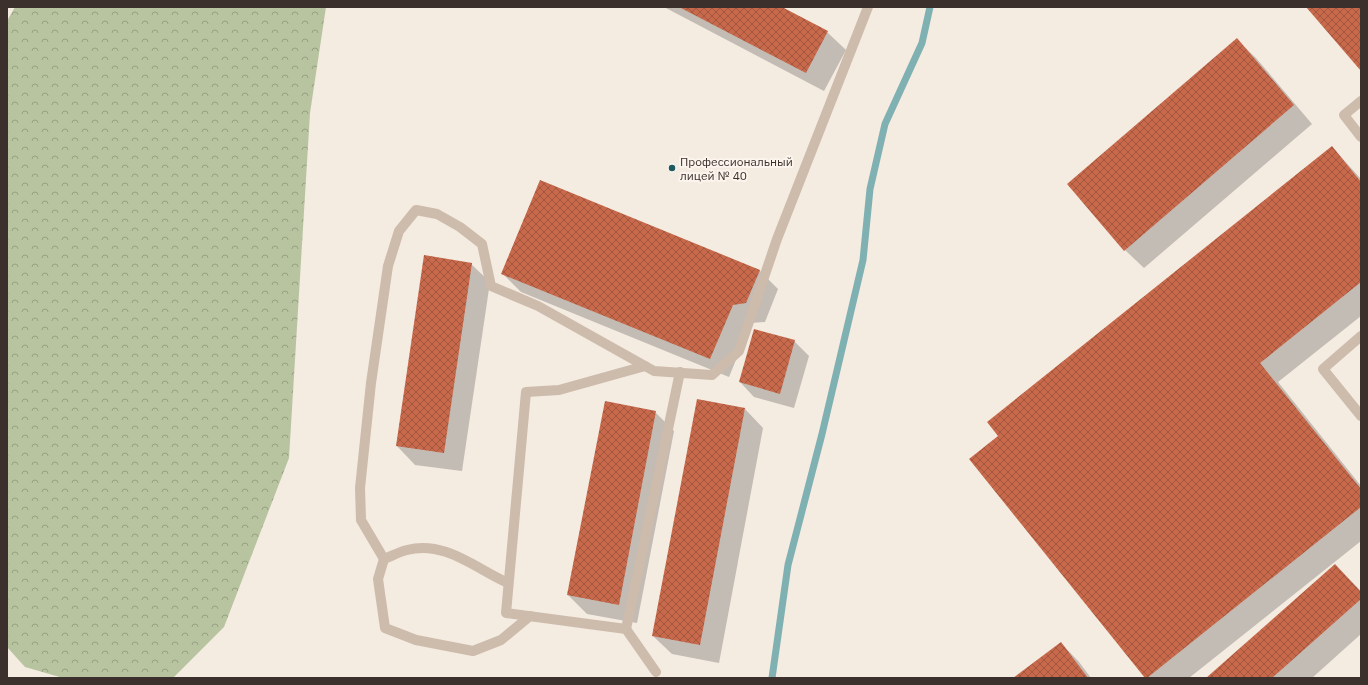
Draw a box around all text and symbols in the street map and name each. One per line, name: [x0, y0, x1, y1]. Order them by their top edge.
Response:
place label: Профессиональный лицей № 40: [680, 154, 793, 183]
marker: Профессиональный лицей № 40: [667, 163, 677, 173]

